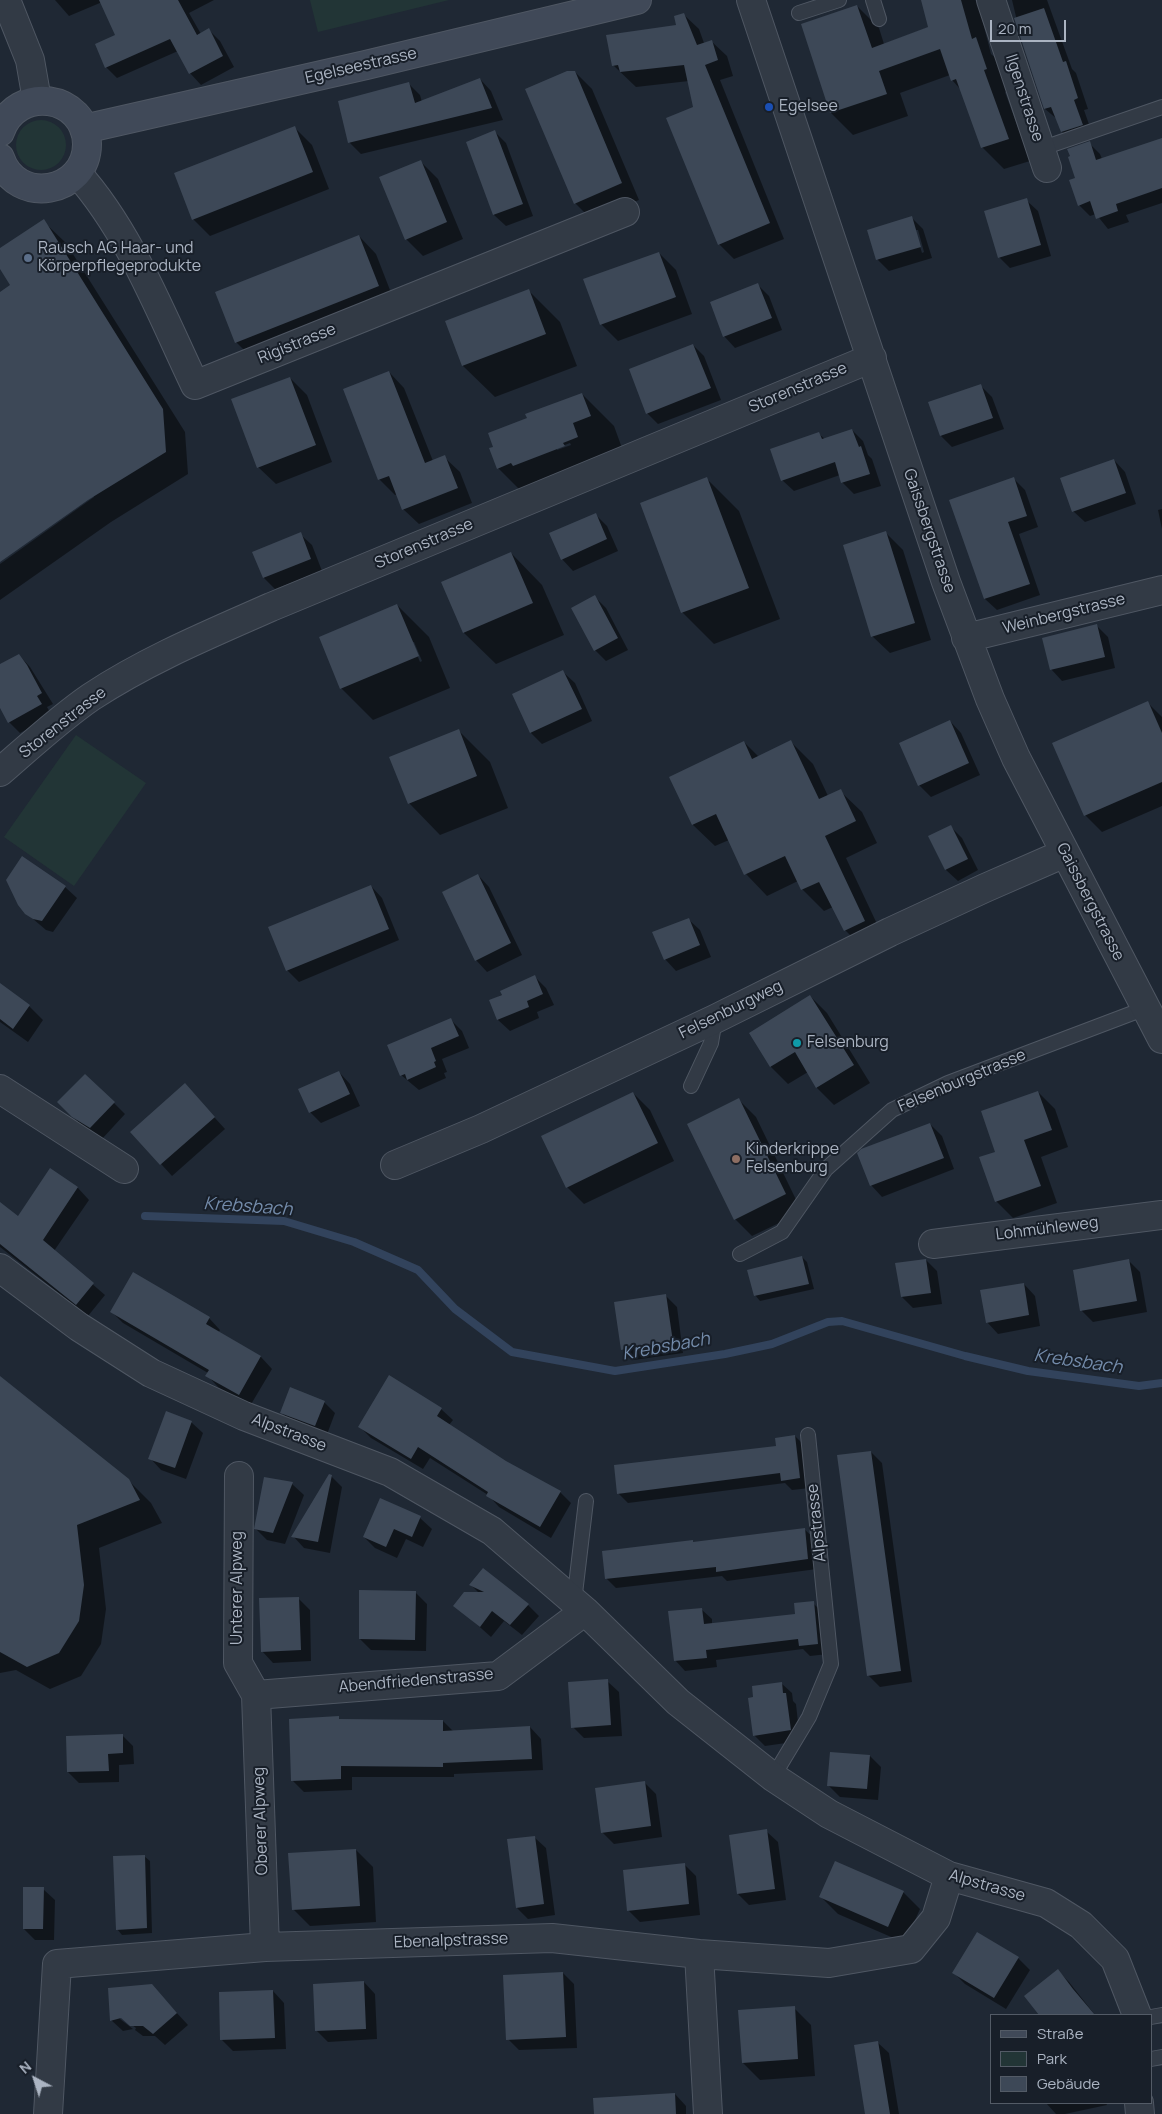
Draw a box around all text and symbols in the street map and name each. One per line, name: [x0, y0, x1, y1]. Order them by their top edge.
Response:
scale bar: [992, 10, 1068, 42]
text: 20 m: [998, 18, 1031, 39]
street label: Egelseestrasse: [303, 44, 419, 88]
street label: Ilgenstrasse: [1001, 52, 1047, 144]
place label: Egelsee: [779, 97, 838, 117]
marker: Egelsee: [763, 101, 775, 113]
place label: Rausch AG Haar- und Körperpflegeprodukte: [38, 239, 201, 277]
marker: Rausch AG Haar- und Körperpflegeprodukte: [22, 252, 34, 264]
street label: Rigistrasse: [255, 320, 339, 368]
street label: Storenstrasse: [746, 359, 850, 417]
street label: Gaissbergstrasse: [899, 467, 959, 595]
street label: Storenstrasse: [372, 515, 476, 573]
street label: Weinbergstrasse: [1001, 589, 1127, 639]
street label: Storenstrasse: [16, 683, 110, 763]
street label: Gaissbergstrasse: [1052, 840, 1128, 964]
street label: Felsenburgweg: [676, 977, 786, 1043]
place label: Felsenburg: [807, 1033, 889, 1053]
marker: Felsenburg: [791, 1037, 803, 1049]
street label: Felsenburgstrasse: [895, 1045, 1029, 1117]
place label: Kinderkrippe Felsenburg: [746, 1140, 839, 1178]
marker: Kinderkrippe Felsenburg: [730, 1153, 742, 1165]
water label: Krebsbach: [203, 1193, 293, 1221]
street label: Lohmühleweg: [995, 1213, 1099, 1245]
water label: Krebsbach: [620, 1329, 712, 1365]
water label: Krebsbach: [1033, 1345, 1123, 1379]
street label: Alpstrasse: [249, 1410, 329, 1456]
street label: Alpstrasse: [803, 1483, 831, 1563]
street label: Unterer Alpweg: [228, 1531, 248, 1645]
street label: Abendfriedenstrasse: [338, 1665, 494, 1697]
street label: Oberer Alpweg: [250, 1767, 272, 1875]
street label: Alpstrasse: [947, 1866, 1027, 1906]
street label: Ebenalpstrasse: [393, 1929, 509, 1953]
legend: [990, 2014, 1152, 2104]
text: Straße: [1037, 2023, 1083, 2044]
text: Park: [1037, 2048, 1067, 2069]
north arrow: [10, 2054, 60, 2104]
text: N: [15, 2057, 35, 2078]
text: Gebäude: [1037, 2073, 1100, 2094]

